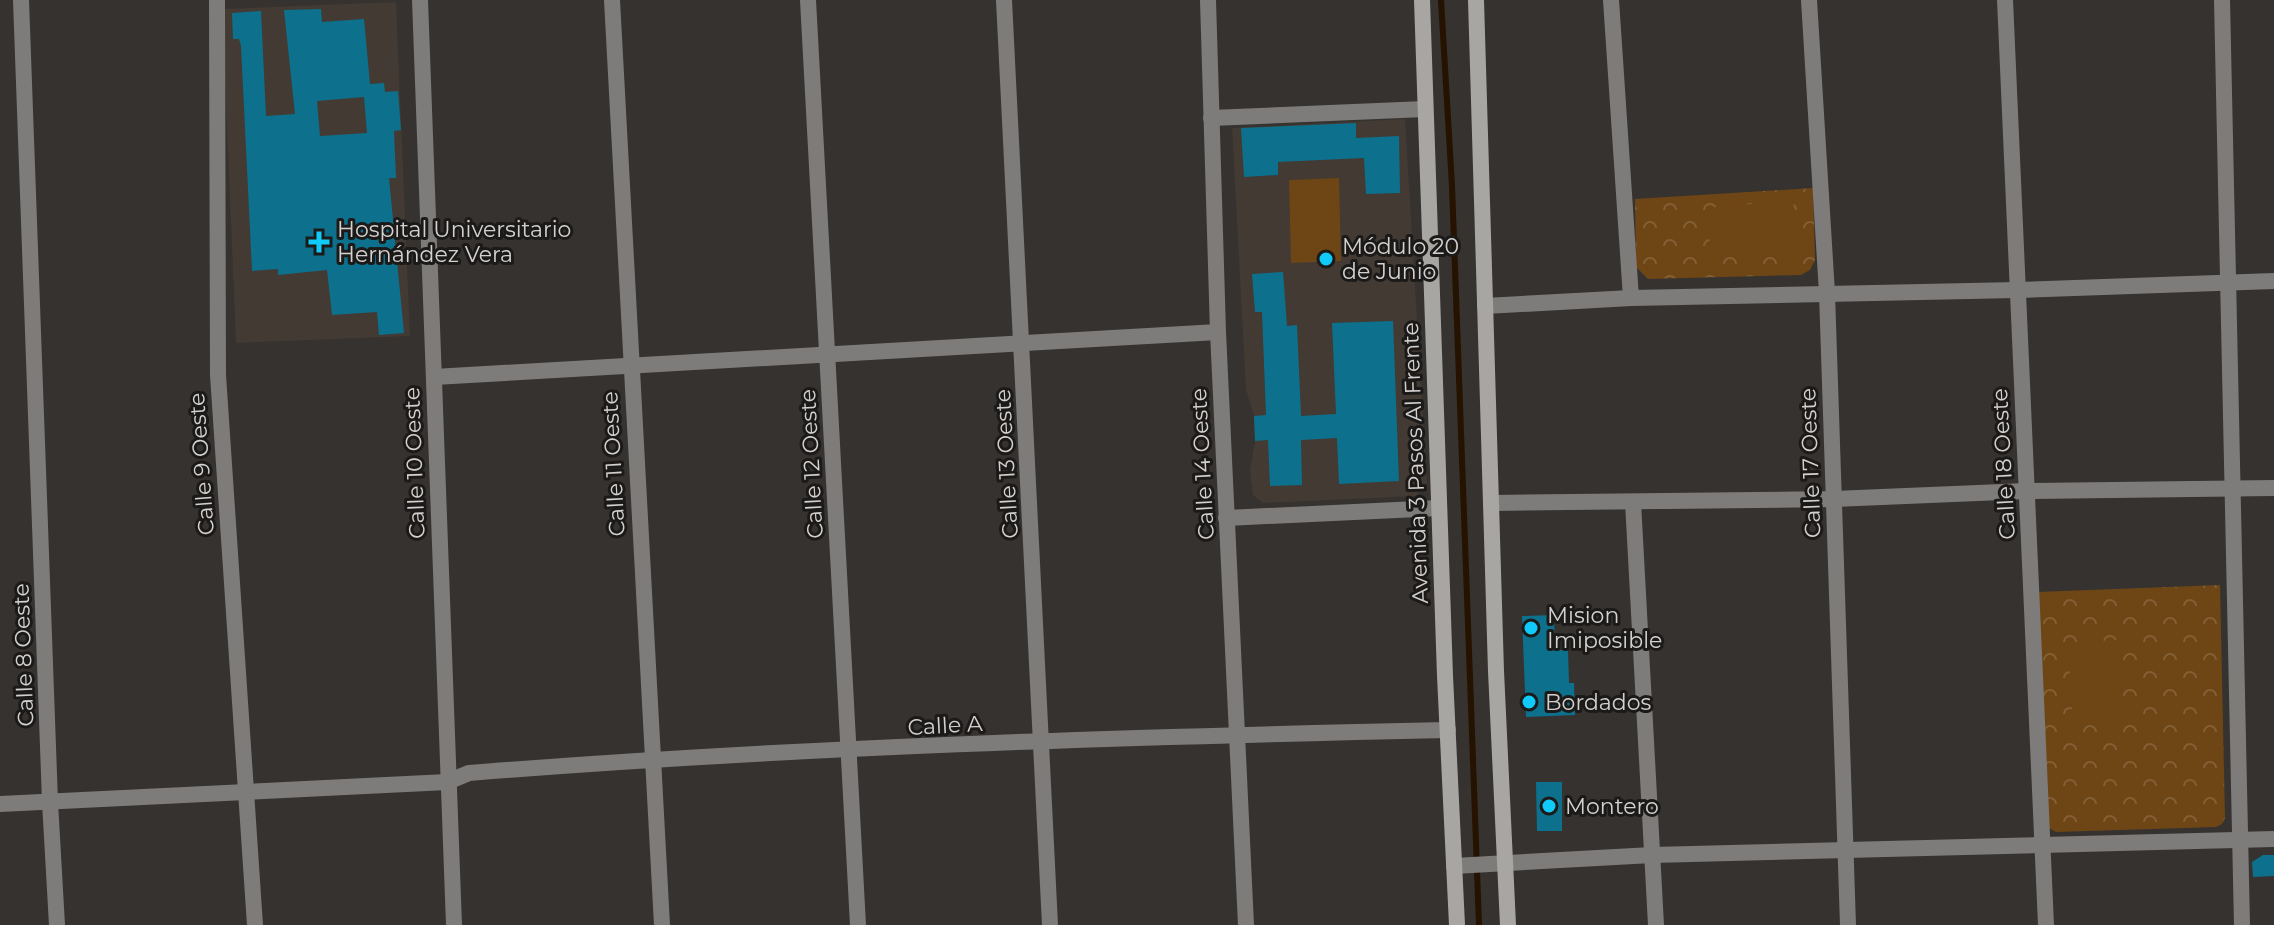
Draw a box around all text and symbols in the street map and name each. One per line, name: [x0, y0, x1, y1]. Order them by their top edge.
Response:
place label: Hospital Universitario Hernández Vera: [337, 216, 571, 268]
marker: Hospital Universitario Hernández Vera: [308, 231, 330, 253]
place label: Módulo 20 de Junio: [1342, 233, 1459, 285]
marker: Módulo 20 de Junio: [1317, 250, 1335, 268]
street label: Avenida 3 Pasos Al Frente: [1397, 322, 1434, 604]
street label: Calle 10 Oeste: [398, 387, 431, 539]
street label: Calle 14 Oeste: [1185, 387, 1220, 540]
street label: Calle 17 Oeste: [1794, 387, 1827, 539]
street label: Calle 12 Oeste: [794, 388, 829, 539]
street label: Calle 18 Oeste: [1986, 388, 2021, 540]
street label: Calle 13 Oeste: [989, 389, 1024, 539]
street label: Calle 11 Oeste: [596, 391, 631, 537]
street label: Calle 9 Oeste: [183, 392, 220, 536]
street label: Calle 8 Oeste: [8, 583, 39, 727]
place label: Mision Imiposible: [1547, 602, 1662, 654]
marker: Mision Imiposible: [1522, 619, 1540, 637]
place label: Bordados: [1545, 689, 1652, 716]
marker: Bordados: [1520, 693, 1538, 711]
street label: Calle A: [907, 710, 983, 741]
place label: Montero: [1565, 793, 1659, 820]
marker: Montero: [1540, 797, 1558, 815]

